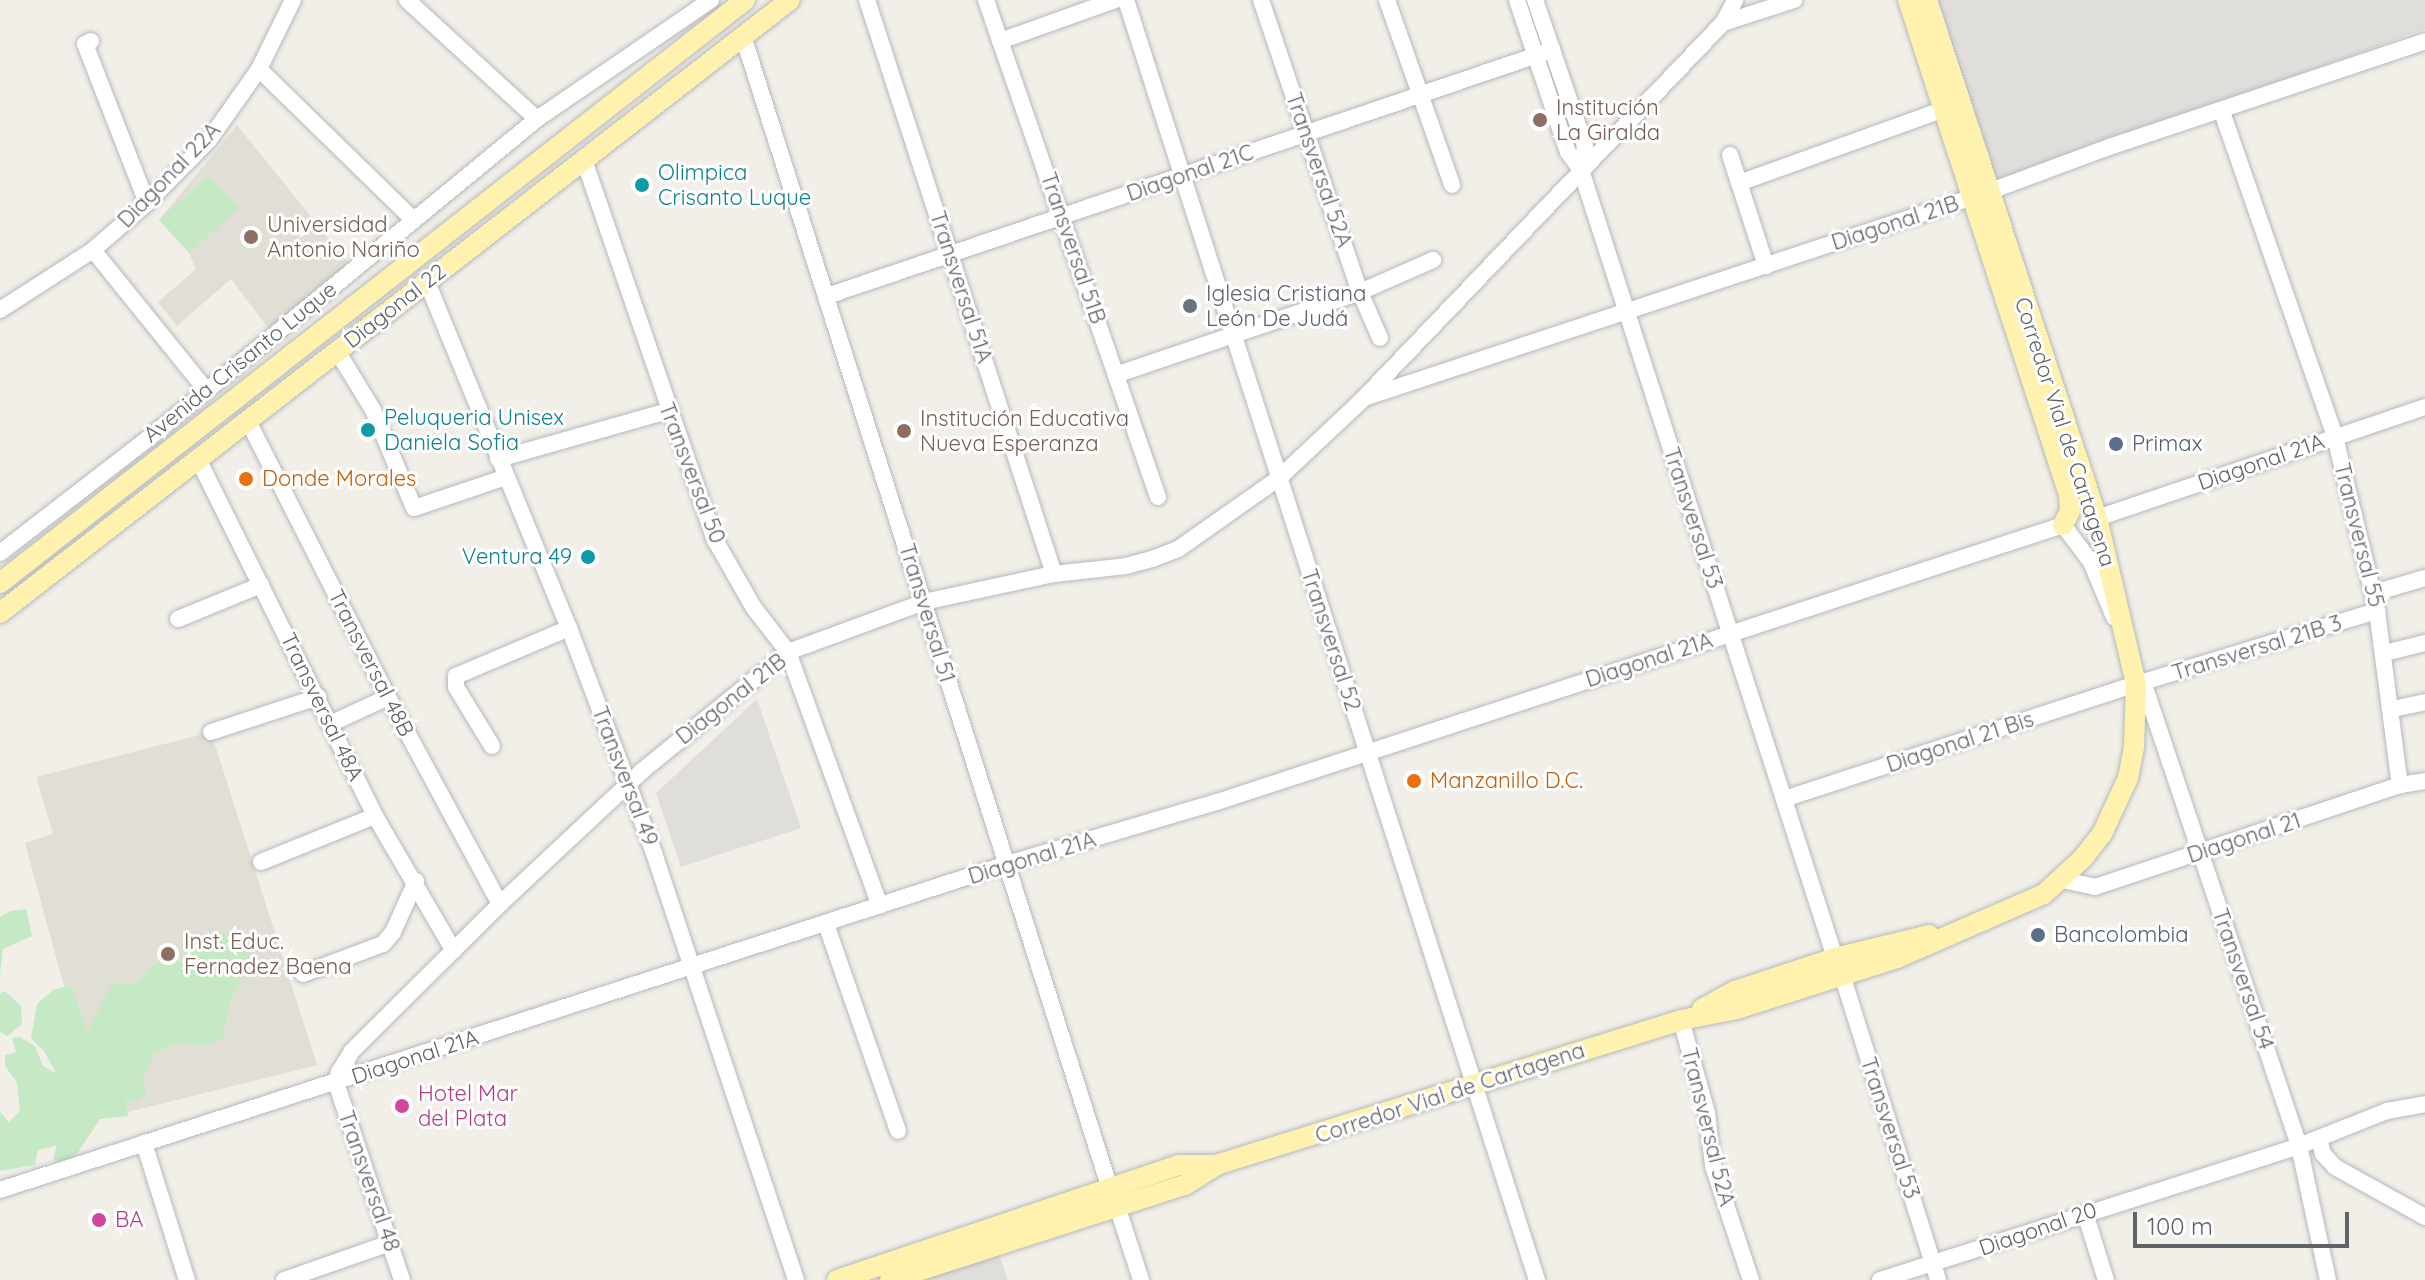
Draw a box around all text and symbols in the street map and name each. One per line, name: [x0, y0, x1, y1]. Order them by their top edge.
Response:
street label: Transversal 52A: [1280, 89, 1358, 251]
place label: Institución La Giralda: [1556, 94, 1660, 146]
marker: Institución La Giralda: [1531, 111, 1549, 129]
street label: Diagonal 22A: [112, 117, 226, 233]
street label: Diagonal 21C: [1123, 139, 1257, 207]
place label: Olimpica Crisanto Luque: [658, 159, 811, 210]
street label: Transversal 51B: [1035, 169, 1111, 327]
marker: Olimpica Crisanto Luque: [633, 176, 651, 194]
street label: Diagonal 21B: [1828, 190, 1962, 256]
street label: Transversal 51A: [924, 208, 998, 366]
place label: Universidad Antonio Nariño: [267, 211, 420, 262]
marker: Universidad Antonio Nariño: [242, 228, 260, 246]
street label: Diagonal 22: [339, 258, 451, 354]
street label: Avenida Crisanto Luque: [138, 276, 342, 448]
place label: Iglesia Cristiana León De Judá: [1206, 280, 1366, 332]
street label: Corredor Vial de Cartagena: [2009, 294, 2121, 570]
marker: Iglesia Cristiana León De Judá: [1181, 297, 1199, 315]
street label: Transversal 50: [653, 399, 731, 547]
place label: Peluqueria Unisex Daniela Sofia: [384, 404, 564, 456]
place label: Institución Educativa Nueva Esperanza: [920, 405, 1129, 456]
marker: Peluqueria Unisex Daniela Sofia: [359, 421, 377, 439]
marker: Institución Educativa Nueva Esperanza: [895, 422, 913, 440]
street label: Diagonal 21A: [2194, 428, 2328, 496]
place label: Primax: [2132, 431, 2202, 457]
marker: Primax: [2107, 435, 2125, 453]
street label: Transversal 53: [1658, 444, 1728, 592]
street label: Transversal 55: [2328, 460, 2390, 610]
place label: Donde Morales: [262, 466, 416, 492]
marker: Donde Morales: [237, 470, 255, 488]
street label: Transversal 51: [893, 540, 961, 686]
place label: Ventura 49: [462, 544, 572, 570]
marker: Ventura 49: [579, 548, 597, 566]
street label: Transversal 52: [1296, 566, 1366, 714]
street label: Transversal 48B: [323, 585, 419, 741]
street label: Transversal 21B 3: [2169, 610, 2345, 686]
street label: Diagonal 21A: [1582, 627, 1716, 693]
street label: Transversal 48A: [275, 629, 369, 785]
street label: Diagonal 21B: [671, 648, 791, 750]
street label: Transversal 49: [586, 703, 664, 849]
street label: Diagonal 21 Bis: [1883, 706, 2037, 778]
place label: Manzanillo D.C.: [1430, 768, 1583, 794]
marker: Manzanillo D.C.: [1405, 772, 1423, 790]
street label: Diagonal 21: [2184, 807, 2304, 869]
street label: Diagonal 21A: [965, 826, 1099, 890]
street label: Transversal 54: [2207, 905, 2279, 1053]
place label: Bancolombia: [2054, 922, 2189, 948]
marker: Bancolombia: [2029, 926, 2047, 944]
place label: Inst. Educ. Fernadez Baena: [184, 928, 352, 980]
marker: Inst. Educ. Fernadez Baena: [159, 945, 177, 963]
street label: Diagonal 21A: [348, 1024, 482, 1090]
street label: Corredor Vial de Cartagena: [1312, 1037, 1588, 1149]
street label: Transversal 52A: [1676, 1045, 1740, 1209]
street label: Transversal 53: [1855, 1054, 1925, 1202]
place label: Hotel Mar del Plata: [418, 1080, 518, 1132]
marker: Hotel Mar del Plata: [393, 1097, 411, 1115]
street label: Transversal 48: [333, 1107, 405, 1255]
scale bar: [2137, 1196, 2353, 1246]
street label: Diagonal 20: [1976, 1197, 2100, 1261]
place label: BA: [115, 1207, 144, 1233]
marker: BA: [90, 1211, 108, 1229]
text: 100 m: [2147, 1211, 2213, 1241]

